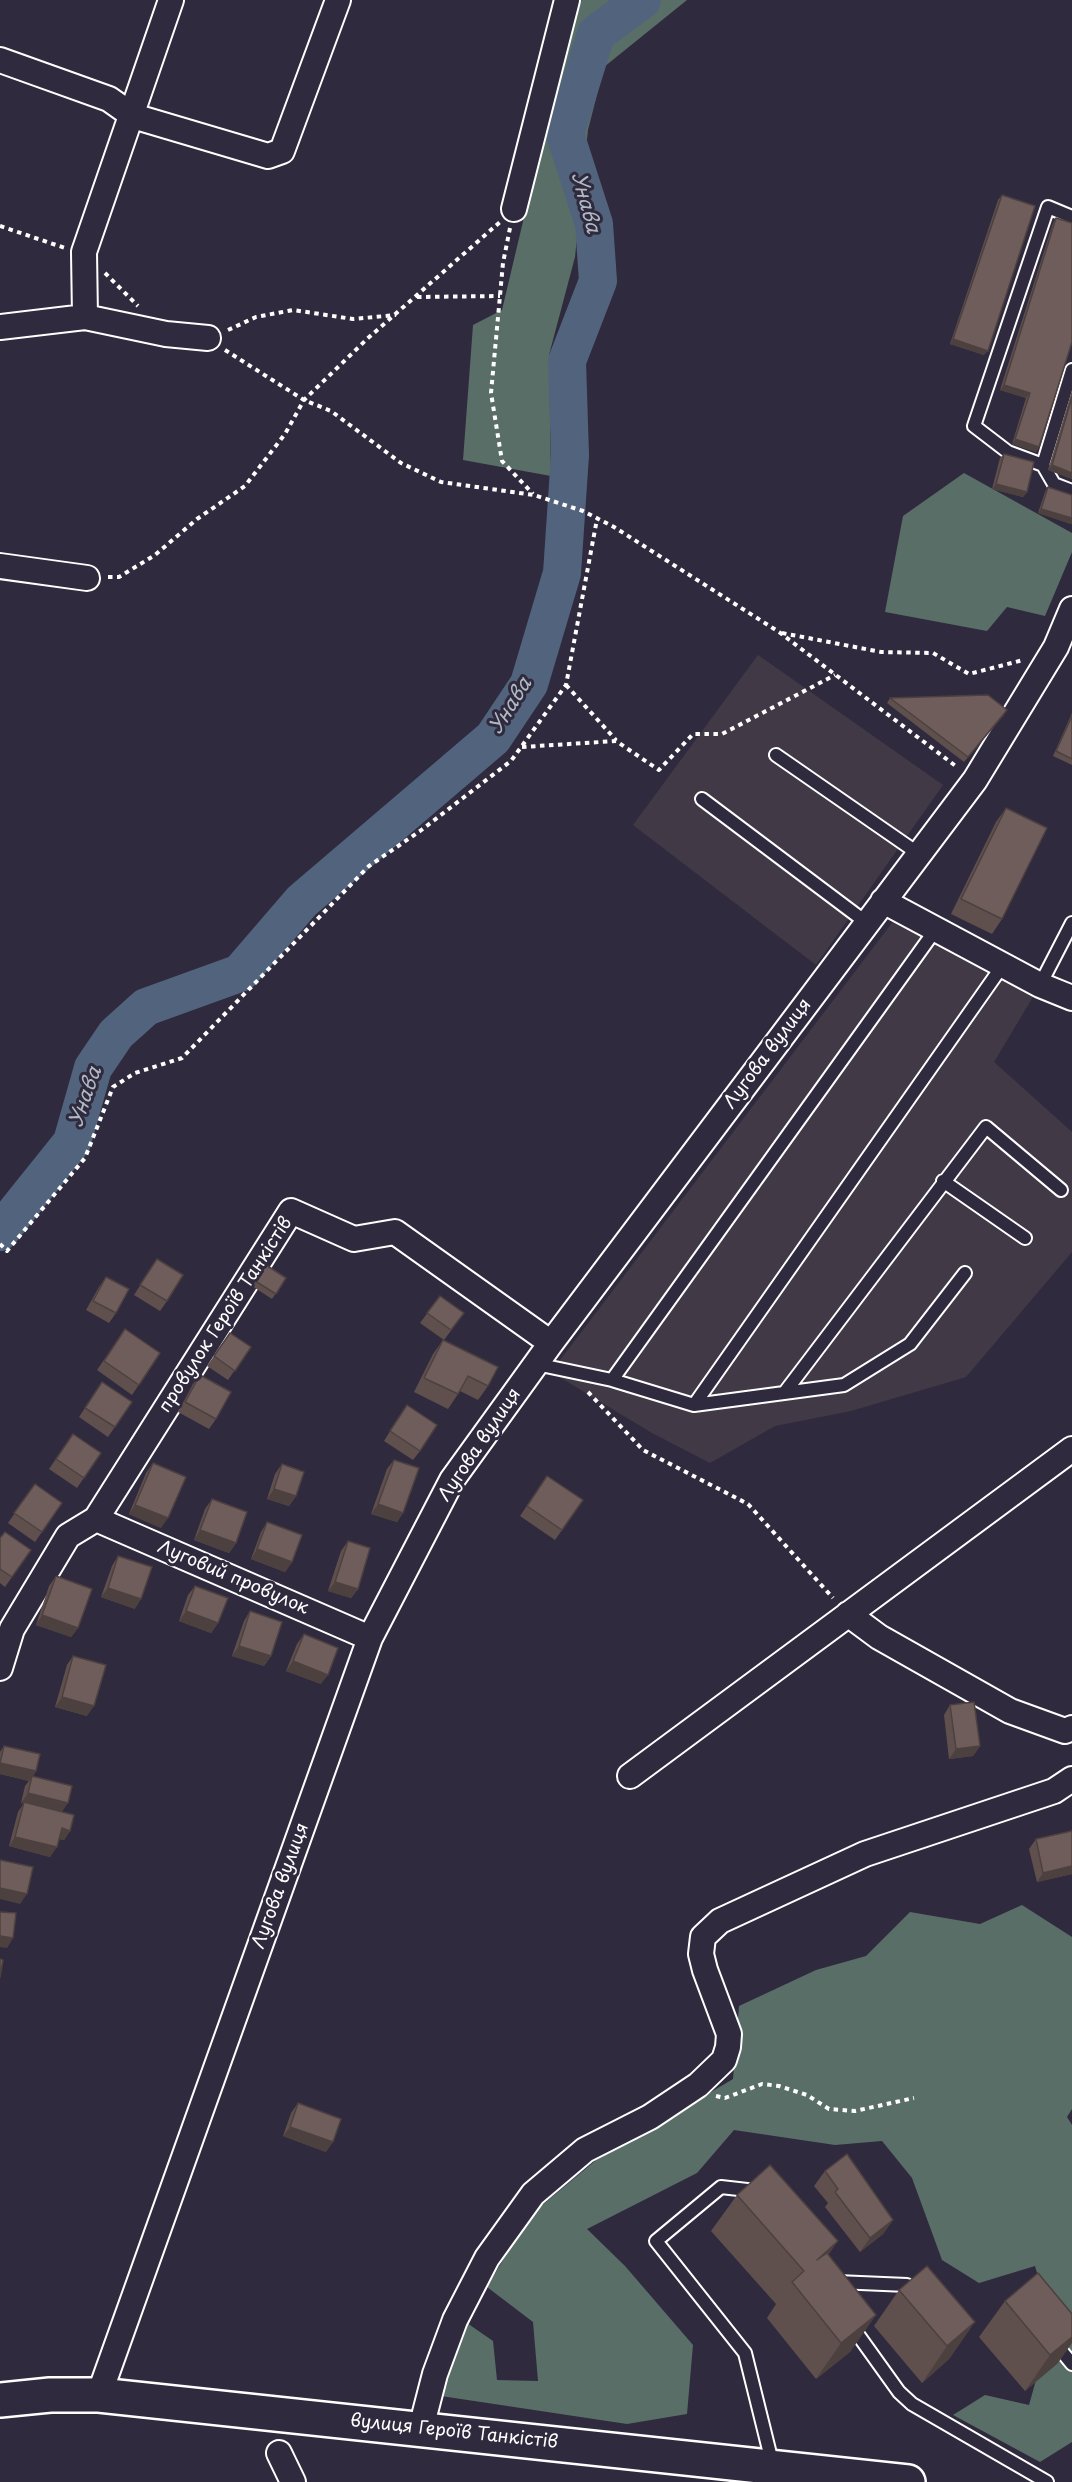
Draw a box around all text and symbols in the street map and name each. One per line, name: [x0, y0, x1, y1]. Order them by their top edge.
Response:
water label: Унава: [565, 170, 605, 236]
water label: Унава: [484, 673, 538, 739]
street label: Лугова вулиця: [720, 995, 816, 1113]
water label: Унава: [65, 1064, 107, 1130]
street label: провулок Героїв Танкістів: [155, 1213, 297, 1417]
street label: Лугова вулиця: [434, 1384, 526, 1506]
street label: Луговий провулок: [154, 1536, 312, 1620]
street label: Лугова вулиця: [248, 1820, 314, 1952]
street label: вулиця Героїв Танкістів: [349, 2410, 559, 2454]

